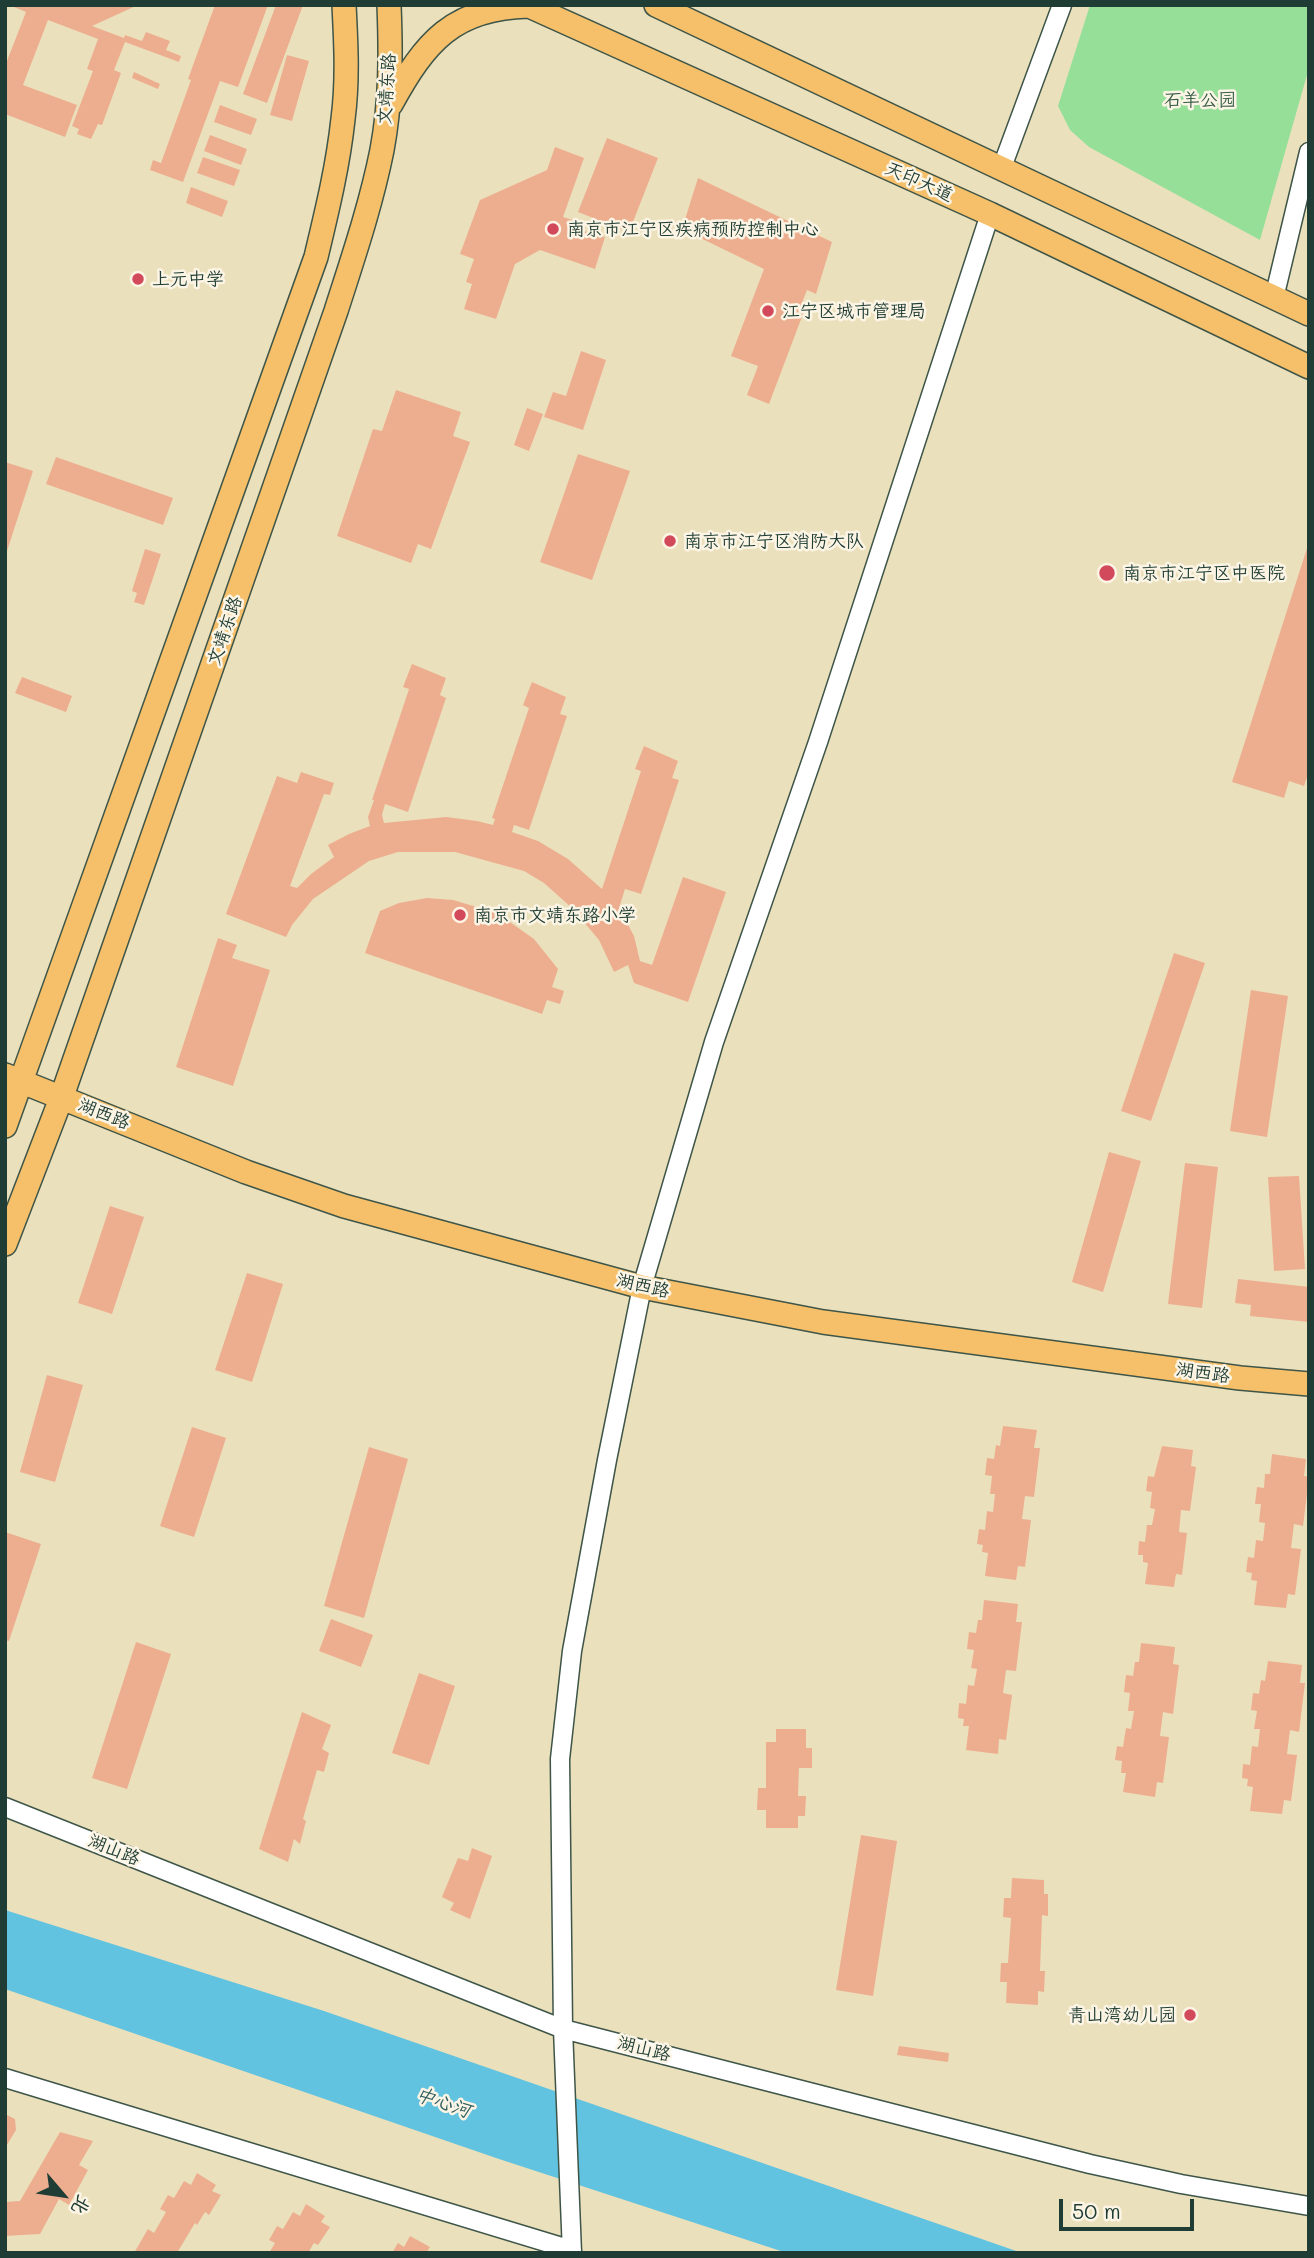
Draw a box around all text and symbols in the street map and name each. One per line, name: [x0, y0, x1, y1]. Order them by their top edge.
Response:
street label: 文靖东路: [374, 52, 400, 126]
park label: 石羊公园: [1164, 89, 1236, 111]
street label: 天印大道: [882, 157, 956, 207]
place label: 南京市江宁区疾病预防控制中心: [567, 218, 819, 240]
marker: 南京市江宁区疾病预防控制中心: [545, 221, 561, 237]
place label: 上元中学: [152, 268, 224, 290]
marker: 上元中学: [130, 271, 146, 287]
place label: 江宁区城市管理局: [782, 300, 926, 322]
marker: 江宁区城市管理局: [760, 303, 776, 319]
place label: 南京市江宁区消防大队: [684, 530, 864, 552]
marker: 南京市江宁区消防大队: [662, 533, 678, 549]
place label: 南京市江宁区中医院: [1123, 562, 1285, 584]
marker: 南京市江宁区中医院: [1097, 563, 1117, 583]
street label: 文靖东路: [203, 593, 247, 669]
place label: 南京市文靖东路小学: [474, 904, 636, 926]
marker: 南京市文靖东路小学: [452, 907, 468, 923]
street label: 湖西路: [75, 1094, 133, 1134]
street label: 湖西路: [614, 1269, 672, 1303]
street label: 湖西路: [1175, 1359, 1231, 1387]
street label: 湖山路: [85, 1830, 143, 1870]
place label: 青山湾幼儿园: [1068, 2004, 1176, 2026]
marker: 青山湾幼儿园: [1182, 2007, 1198, 2023]
street label: 湖山路: [615, 2032, 673, 2066]
water label: 中心河: [412, 2083, 474, 2123]
north arrow: [28, 2160, 98, 2230]
scale bar: [1062, 2184, 1197, 2228]
text: 北: [66, 2191, 97, 2220]
text: 50 m: [1072, 2197, 1121, 2224]

